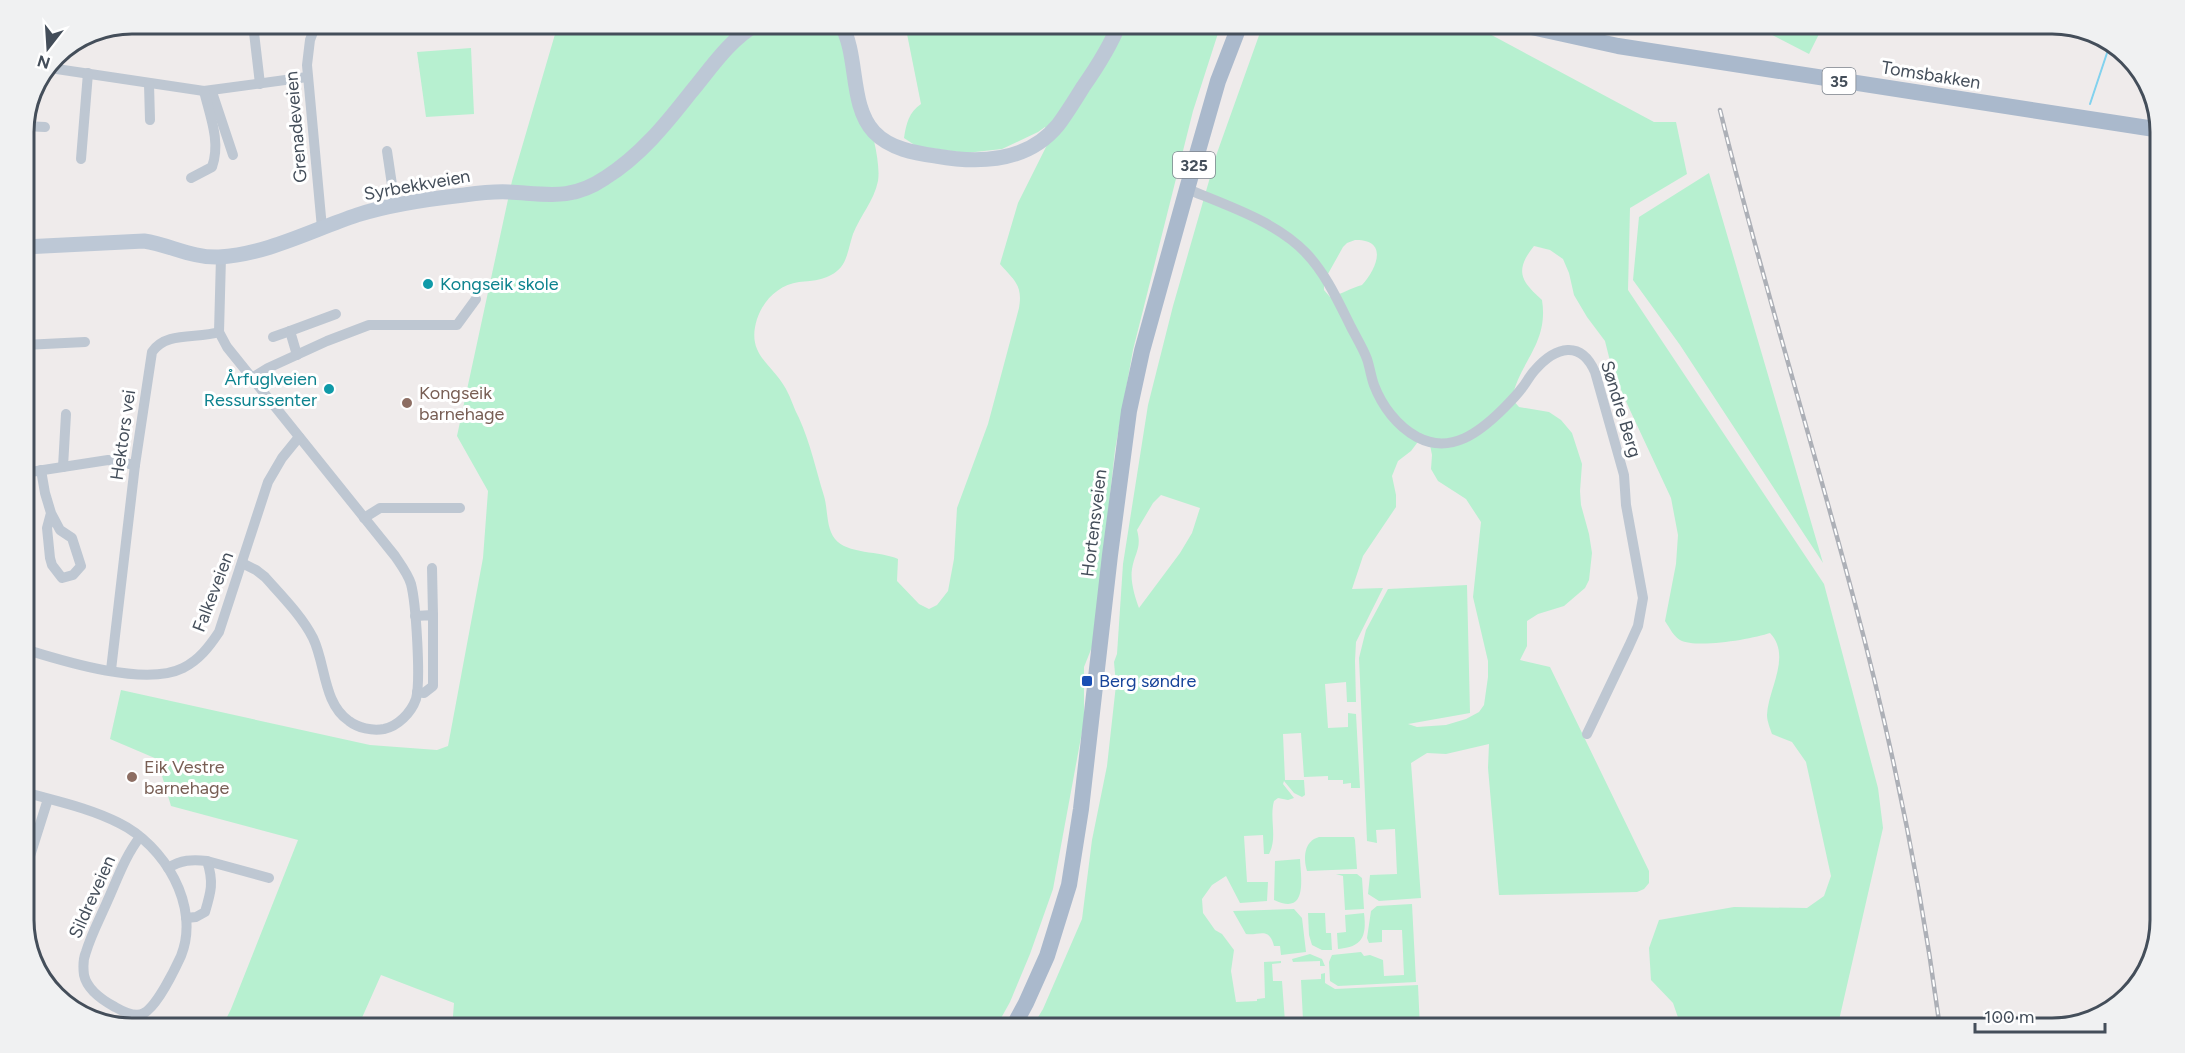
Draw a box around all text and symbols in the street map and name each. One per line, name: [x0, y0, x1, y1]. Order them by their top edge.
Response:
north arrow: [18, 18, 78, 78]
text: N: [35, 51, 52, 73]
street label: Tomsbakken: [1880, 56, 1982, 94]
road number: 35: [1822, 68, 1856, 94]
street label: Grenadeveien: [280, 70, 312, 184]
road number: 325: [1173, 152, 1215, 178]
street label: Syrbekkveien: [362, 165, 472, 205]
place label: Kongseik skole: [440, 273, 559, 295]
marker: Kongseik skole: [421, 277, 435, 291]
street label: Søndre Berg: [1596, 358, 1646, 460]
place label: Årfuglveien Ressurssenter: [204, 368, 317, 411]
marker: Årfuglveien Ressurssenter: [322, 382, 336, 396]
place label: Kongseik barnehage: [419, 382, 504, 425]
street label: Hektors vei: [106, 388, 140, 482]
marker: Kongseik barnehage: [400, 396, 414, 410]
street label: Hortensveien: [1076, 468, 1112, 578]
street label: Falkeveien: [188, 549, 238, 635]
place label: Berg søndre: [1099, 670, 1196, 692]
marker: Berg søndre: [1080, 674, 1094, 688]
place label: Eik Vestre barnehage: [144, 756, 229, 799]
marker: Eik Vestre barnehage: [125, 770, 139, 784]
street label: Sildreveien: [64, 852, 120, 942]
scale bar: [1975, 996, 2106, 1034]
text: 100 m: [1984, 1006, 2034, 1028]

